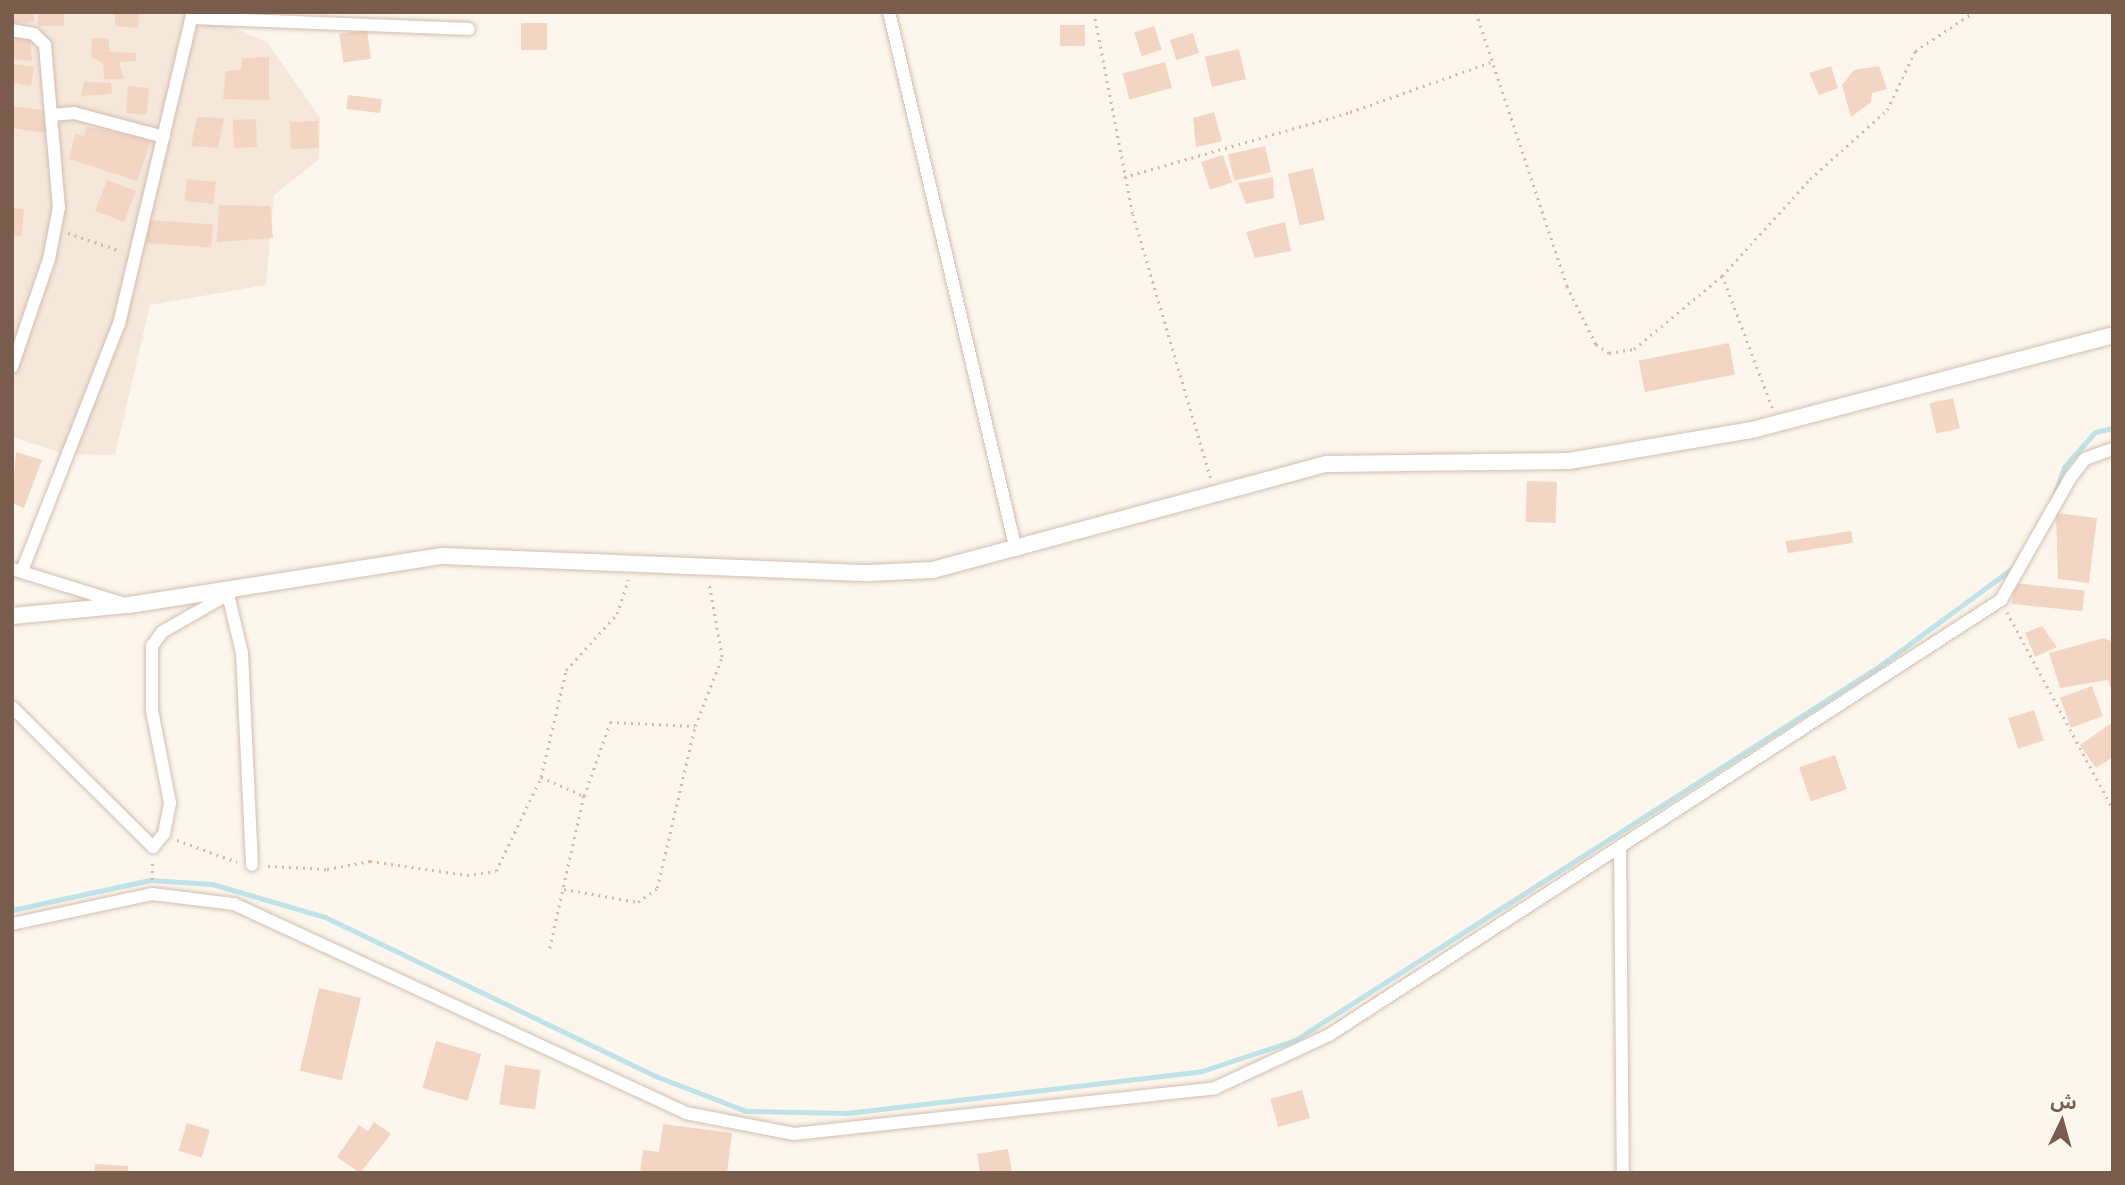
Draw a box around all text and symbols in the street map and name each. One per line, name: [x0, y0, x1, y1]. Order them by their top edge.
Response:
north arrow: [2027, 1087, 2097, 1157]
text: ش: [2050, 1088, 2078, 1113]

